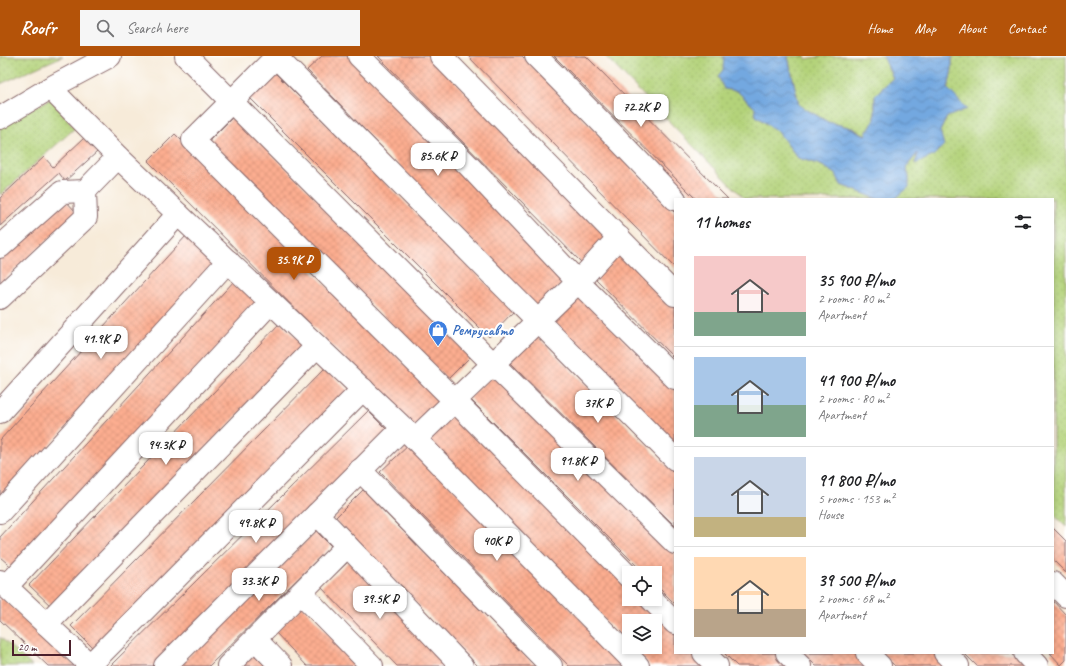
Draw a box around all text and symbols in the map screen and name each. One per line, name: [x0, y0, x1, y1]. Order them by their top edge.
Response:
search box: [80, 10, 360, 46]
text: Roofr: [20, 16, 56, 40]
icon: search: [94, 17, 116, 39]
text: Search here: [126, 19, 188, 38]
text: Home: [867, 20, 893, 37]
text: Map: [915, 20, 936, 37]
text: About: [958, 20, 986, 37]
text: Contact: [1008, 20, 1046, 37]
pin: 72.2K ₽: [604, 94, 678, 128]
text: 72.2K ₽: [623, 99, 659, 115]
pin: 85.6K ₽: [401, 143, 475, 177]
text: 85.6K ₽: [420, 148, 456, 164]
icon: filters: [1012, 211, 1034, 233]
text: 11 homes: [694, 212, 750, 233]
pin: 35.9K ₽: [257, 247, 331, 281]
text: 35.9K ₽: [276, 252, 312, 268]
text: 35 900 ₽/mo: [818, 270, 895, 291]
icon: home: [726, 272, 774, 320]
text: 2 rooms · 80 m²: [818, 291, 888, 307]
text: Apartment: [818, 307, 866, 323]
shop icon: Ремрусавто: [427, 319, 449, 347]
place label: Ремрусавто: [452, 322, 514, 339]
pin: 41.9K ₽: [64, 326, 138, 360]
text: 41.9K ₽: [83, 331, 119, 347]
text: 41 900 ₽/mo: [818, 370, 895, 391]
icon: home: [726, 373, 774, 421]
pin: 37K ₽: [570, 390, 626, 424]
text: 2 rooms · 80 m²: [818, 391, 888, 407]
text: 37K ₽: [584, 395, 612, 411]
text: Apartment: [818, 407, 866, 423]
pin: 94.3K ₽: [129, 432, 203, 466]
text: 94.3K ₽: [148, 437, 184, 453]
pin: 91.8K ₽: [541, 448, 615, 482]
text: 91.8K ₽: [560, 453, 596, 469]
text: 91 800 ₽/mo: [818, 470, 895, 491]
icon: home: [726, 473, 774, 521]
text: 5 rooms · 153 m²: [818, 491, 894, 507]
text: House: [818, 507, 843, 523]
pin: 49.8K ₽: [219, 510, 293, 544]
text: 49.8K ₽: [238, 515, 274, 531]
pin: 40K ₽: [469, 528, 525, 562]
text: 40K ₽: [483, 533, 511, 549]
map controls: [622, 566, 662, 654]
button: locate: [622, 566, 662, 606]
pin: 33.3K ₽: [222, 568, 296, 602]
text: 39 500 ₽/mo: [818, 570, 895, 591]
text: 33.3K ₽: [241, 573, 277, 589]
icon: home: [726, 573, 774, 621]
pin: 39.5K ₽: [343, 586, 417, 620]
text: 39.5K ₽: [362, 591, 398, 607]
text: 2 rooms · 68 m²: [818, 591, 888, 607]
text: Apartment: [818, 607, 866, 623]
button: layers: [622, 614, 662, 654]
scale bar: [12, 638, 71, 657]
text: 20 m: [18, 640, 37, 654]

